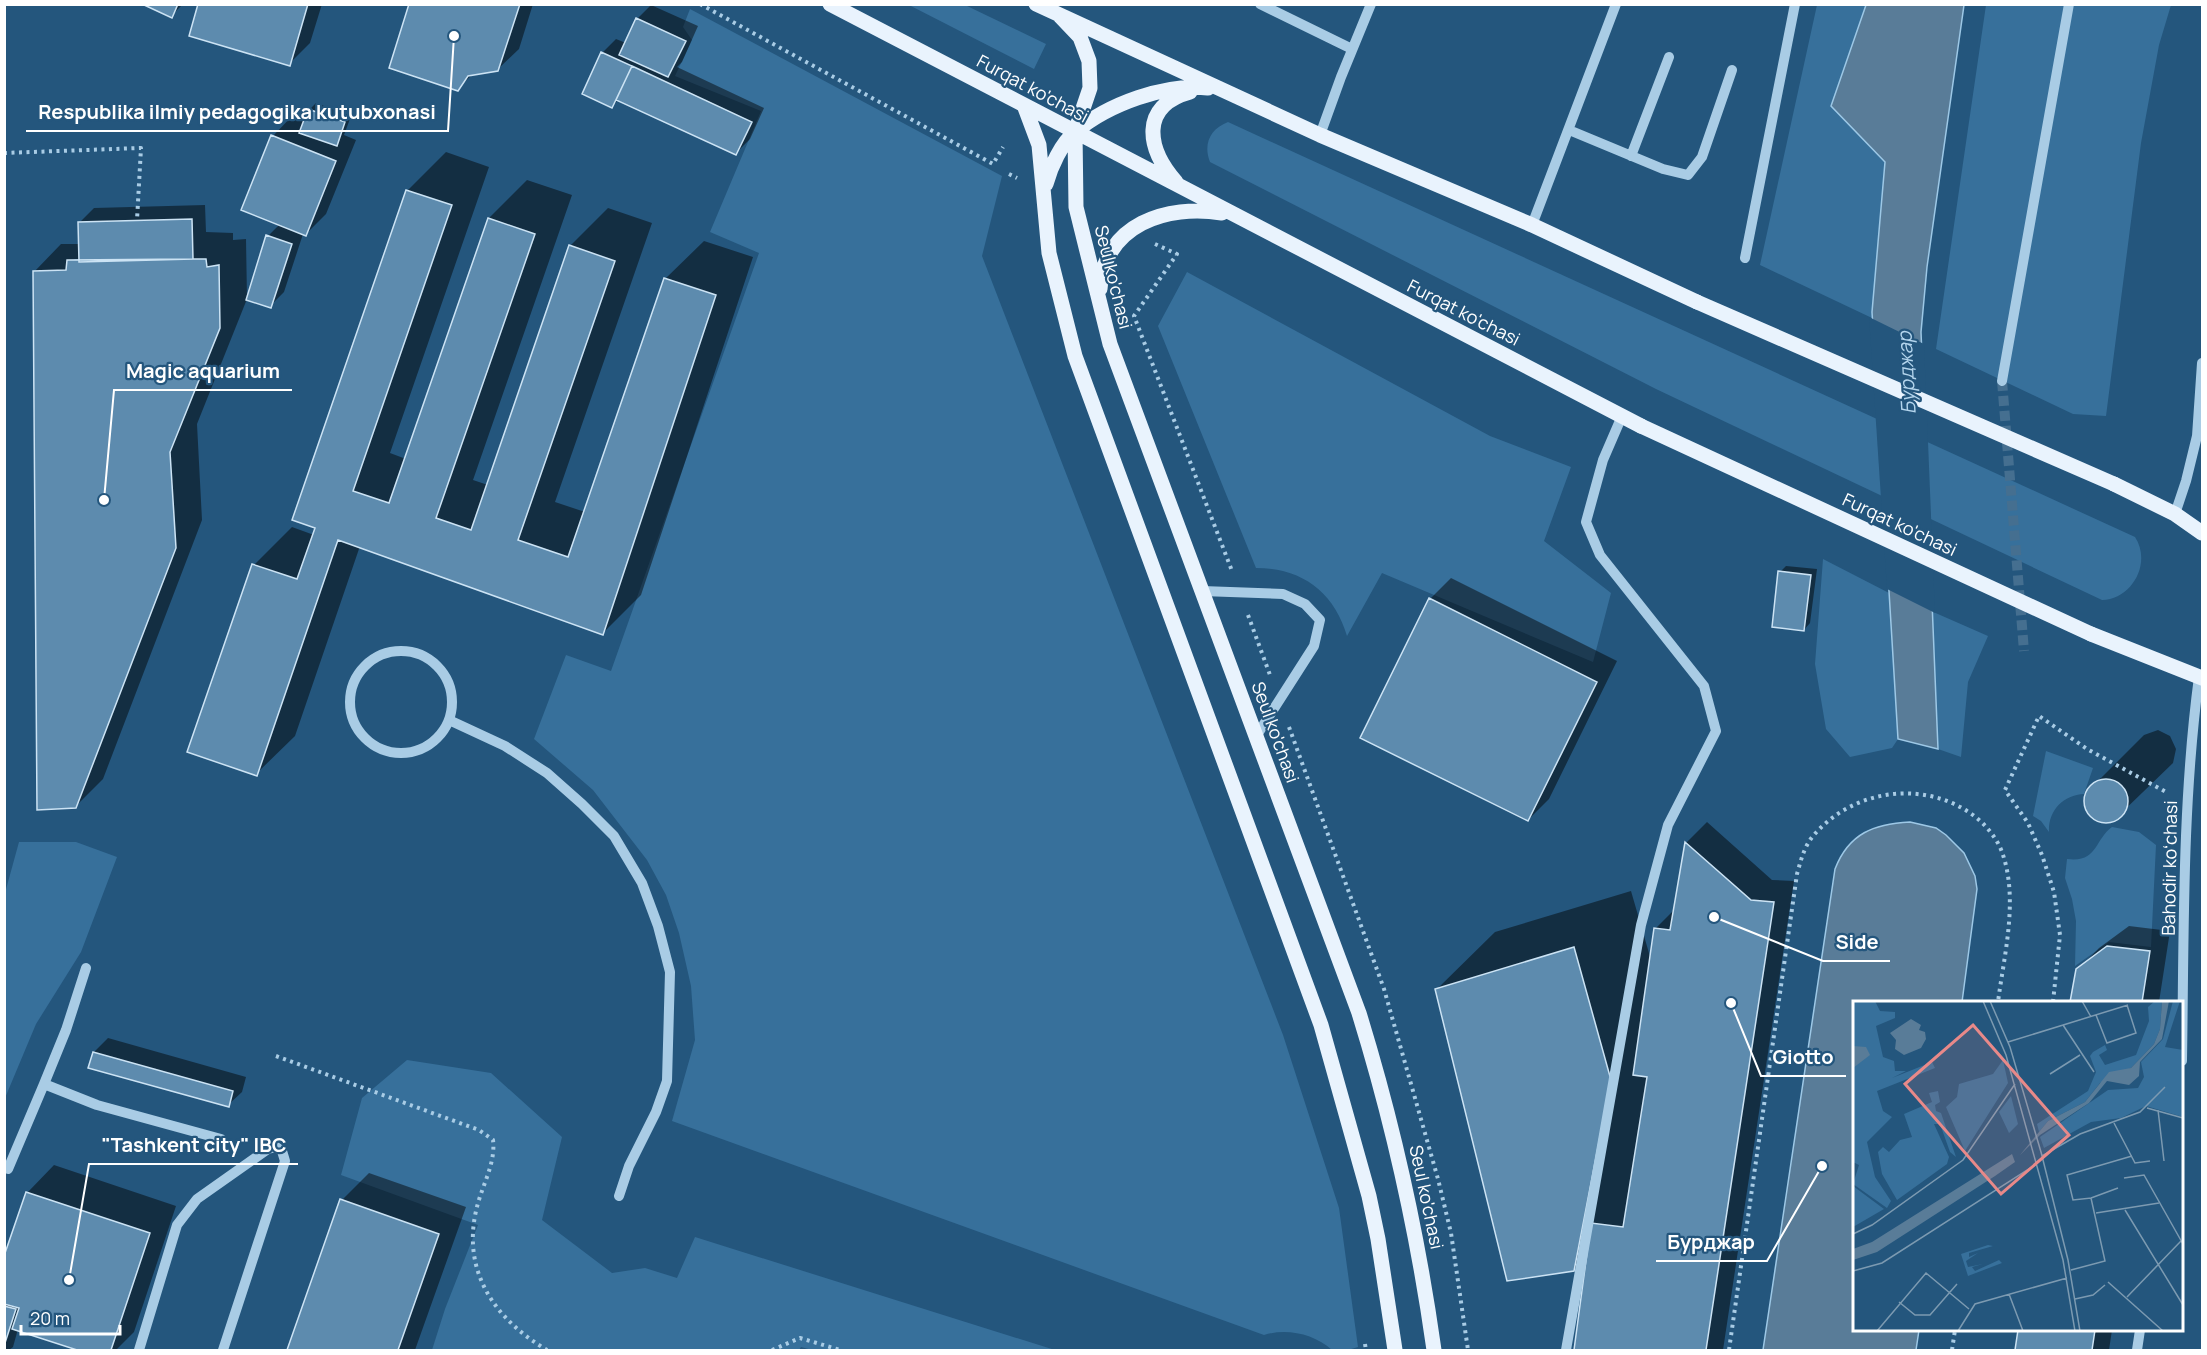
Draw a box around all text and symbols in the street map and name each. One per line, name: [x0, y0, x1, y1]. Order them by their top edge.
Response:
street label: Furqat ko'chasi: [973, 48, 1093, 128]
callout: Respublika ilmiy pedagogika kutubxonasi: [26, 93, 448, 131]
text: Respublika ilmiy pedagogika kutubxonasi: [38, 98, 436, 125]
street label: Seul ko'chasi: [1090, 223, 1138, 331]
street label: Furqat ko'chasi: [1404, 273, 1524, 351]
water label: Бурджар: [1890, 330, 1922, 415]
callout: Magic aquarium: [114, 352, 292, 390]
text: Magic aquarium: [126, 357, 280, 384]
street label: Furqat ko'chasi: [1839, 487, 1961, 561]
street label: Seul ko'chasi: [1247, 678, 1305, 786]
street label: Bahodir koʻchasi: [2156, 800, 2182, 936]
callout: Side: [1823, 923, 1890, 961]
text: Side: [1835, 928, 1879, 955]
inset map: [1853, 1001, 2183, 1331]
callout: Giotto: [1761, 1038, 1846, 1076]
text: Giotto: [1772, 1043, 1834, 1070]
callout: "Tashkent city" IBC: [89, 1126, 298, 1164]
text: "Tashkent city" IBC: [101, 1131, 287, 1158]
street label: Seul ko'chasi: [1404, 1143, 1450, 1251]
callout: Бурджар: [1656, 1223, 1767, 1261]
text: Бурджар: [1667, 1228, 1755, 1255]
scale bar: [21, 1298, 120, 1336]
text: 20 m: [30, 1306, 70, 1330]

